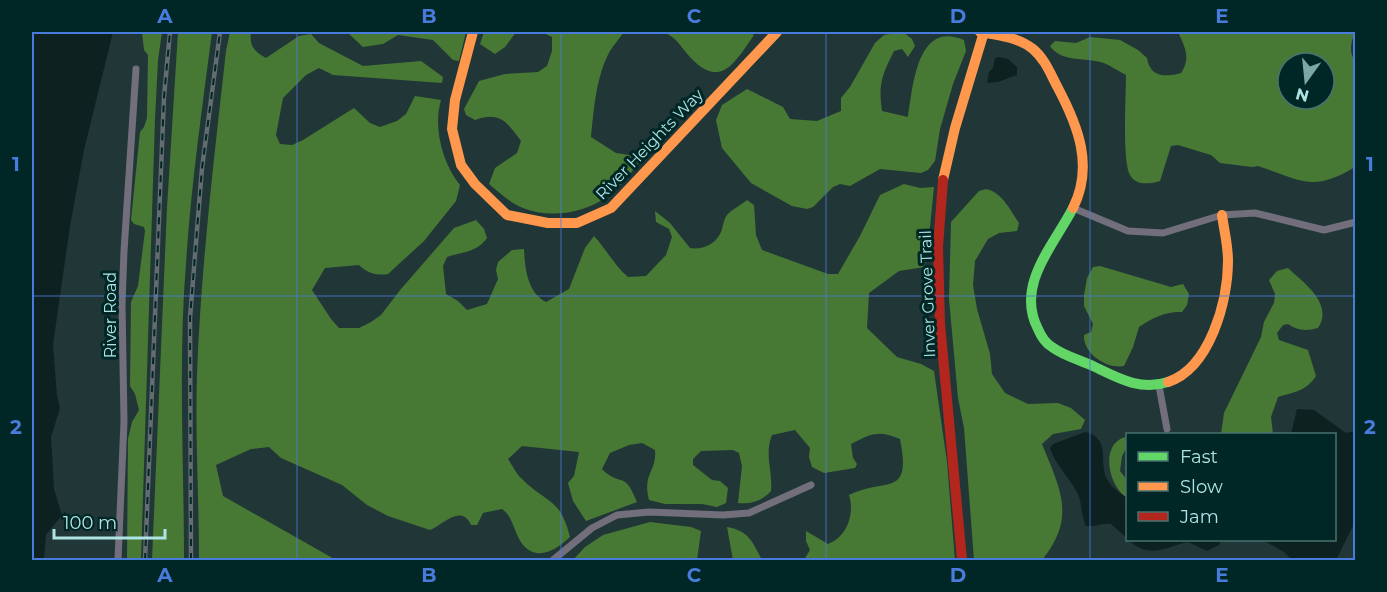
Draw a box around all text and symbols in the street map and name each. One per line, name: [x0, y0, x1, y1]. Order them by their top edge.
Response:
text: A: [156, 4, 173, 28]
text: B: [421, 4, 437, 28]
text: C: [687, 4, 702, 28]
text: D: [950, 4, 966, 28]
text: E: [1215, 4, 1229, 28]
north arrow: [1276, 51, 1336, 111]
text: N: [1294, 84, 1311, 106]
street label: River Heights Way: [592, 85, 707, 204]
text: 1: [12, 152, 20, 176]
text: 1: [1366, 152, 1374, 176]
street label: Inver Grove Trail: [916, 230, 939, 358]
street label: River Road: [101, 272, 120, 358]
text: 2: [10, 415, 22, 439]
text: 2: [1364, 415, 1376, 439]
legend: [1126, 433, 1336, 541]
text: Fast: [1180, 446, 1218, 468]
text: Slow: [1180, 476, 1223, 498]
scale bar: [54, 502, 165, 540]
text: Jam: [1179, 506, 1219, 528]
text: 100 m: [63, 512, 117, 534]
text: A: [156, 563, 173, 587]
text: B: [421, 563, 437, 587]
text: C: [687, 563, 702, 587]
text: D: [950, 563, 966, 587]
text: E: [1215, 563, 1229, 587]

